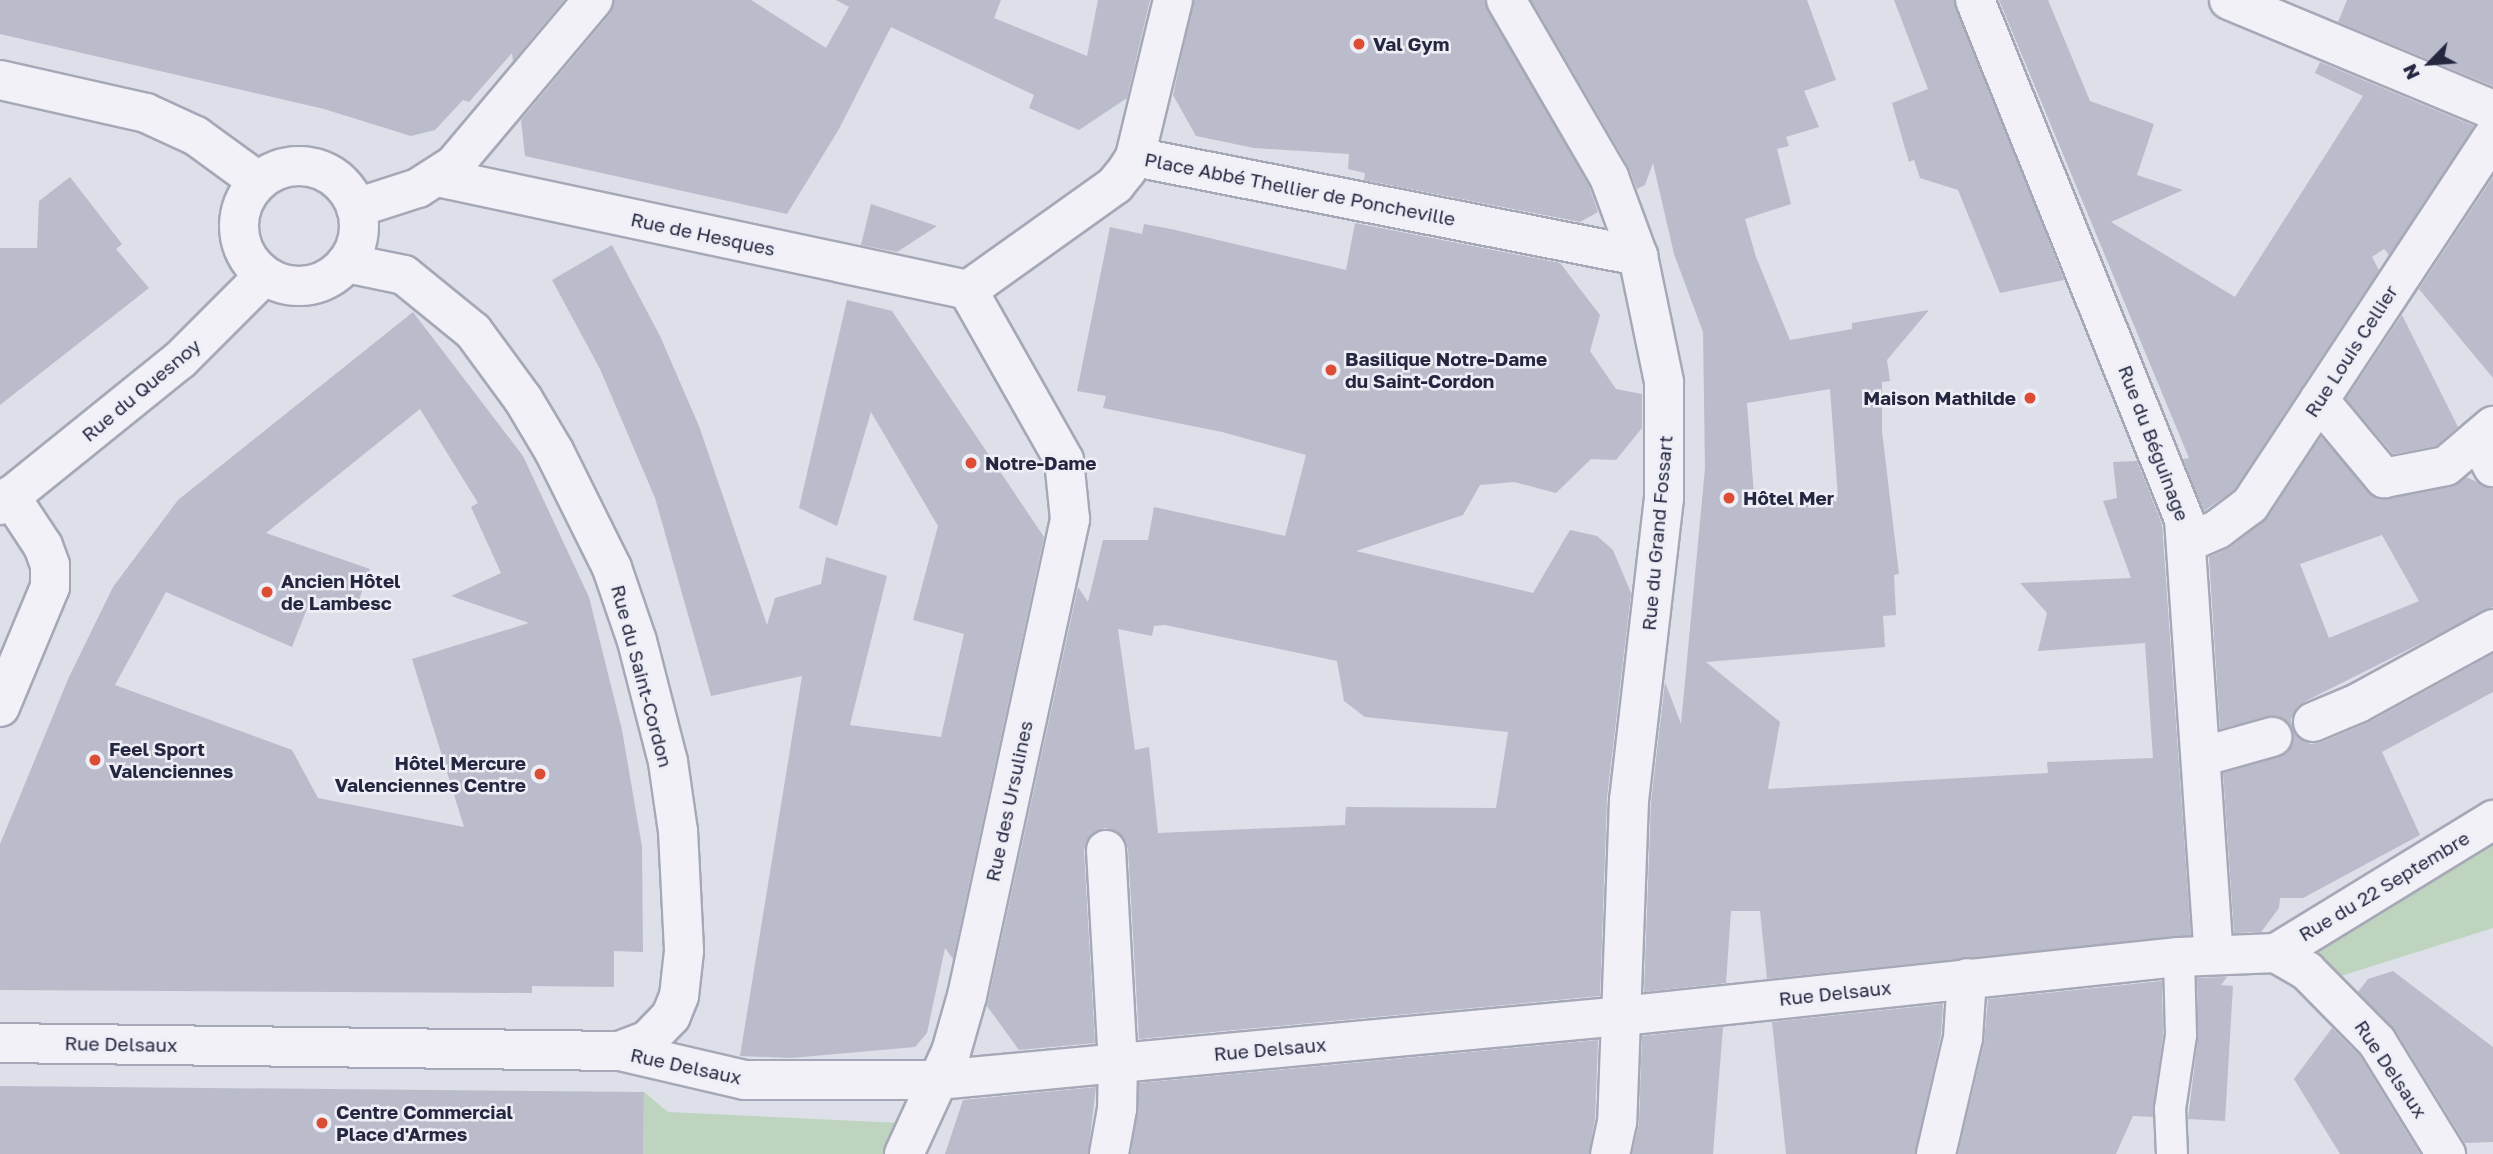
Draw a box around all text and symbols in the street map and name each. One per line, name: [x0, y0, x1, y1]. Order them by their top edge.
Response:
north arrow: [2395, 28, 2465, 98]
place label: Val Gym: [1373, 33, 1449, 55]
marker: Val Gym: [1351, 36, 1367, 52]
text: N: [2397, 61, 2424, 84]
street label: Place Abbé Thellier de Poncheville: [1143, 148, 1457, 230]
street label: Rue de Hesques: [629, 208, 777, 260]
street label: Rue Louis Cellier: [2300, 281, 2402, 421]
street label: Rue du Quesnoy: [77, 334, 205, 446]
place label: Basilique Notre-Dame du Saint-Cordon: [1345, 348, 1547, 392]
marker: Basilique Notre-Dame du Saint-Cordon: [1323, 362, 1339, 378]
street label: Rue du Béguinage: [2114, 362, 2194, 524]
place label: Maison Mathilde: [1863, 387, 2016, 409]
marker: Maison Mathilde: [2022, 390, 2038, 406]
street label: Rue du Grand Fossart: [1637, 434, 1677, 632]
place label: Notre-Dame: [985, 452, 1096, 474]
marker: Notre-Dame: [963, 455, 979, 471]
place label: Hôtel Mer: [1743, 487, 1834, 509]
marker: Hôtel Mer: [1721, 490, 1737, 506]
place label: Ancien Hôtel de Lambesc: [281, 570, 400, 614]
street label: Rue du Saint-Cordon: [607, 582, 677, 770]
marker: Ancien Hôtel de Lambesc: [259, 584, 275, 600]
street label: Rue des Ursulines: [981, 718, 1037, 884]
place label: Feel Sport Valenciennes: [109, 738, 233, 782]
marker: Feel Sport Valenciennes: [87, 752, 103, 768]
place label: Hôtel Mercure Valenciennes Centre: [335, 752, 526, 796]
marker: Hôtel Mercure Valenciennes Centre: [532, 766, 548, 782]
street label: Rue du 22 Septembre: [2295, 826, 2473, 946]
street label: Rue Delsaux: [1778, 976, 1892, 1010]
street label: Rue Delsaux: [2350, 1016, 2432, 1122]
street label: Rue Delsaux: [64, 1032, 178, 1056]
street label: Rue Delsaux: [1213, 1033, 1327, 1065]
street label: Rue Delsaux: [628, 1043, 744, 1089]
place label: Centre Commercial Place d'Armes: [336, 1101, 513, 1145]
marker: Centre Commercial Place d'Armes: [314, 1115, 330, 1131]

